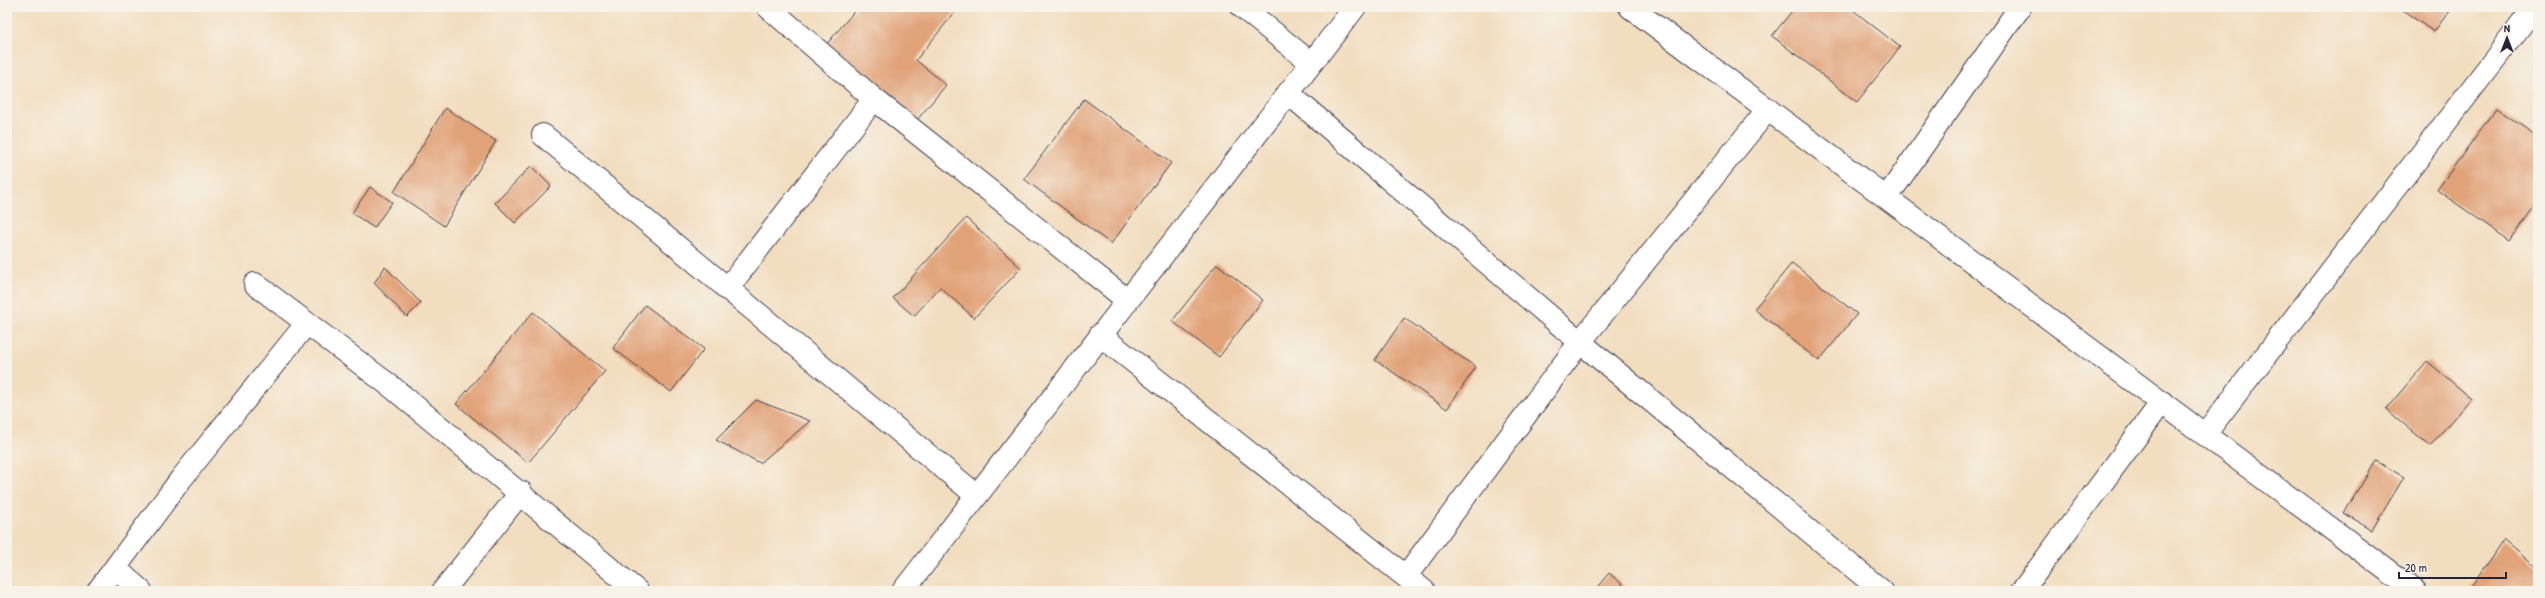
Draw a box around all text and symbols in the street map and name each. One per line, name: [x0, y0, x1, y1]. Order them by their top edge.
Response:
north arrow: [2487, 18, 2527, 58]
text: N: [2504, 21, 2510, 35]
scale bar: [2399, 554, 2506, 580]
text: 20 m: [2405, 559, 2427, 576]

